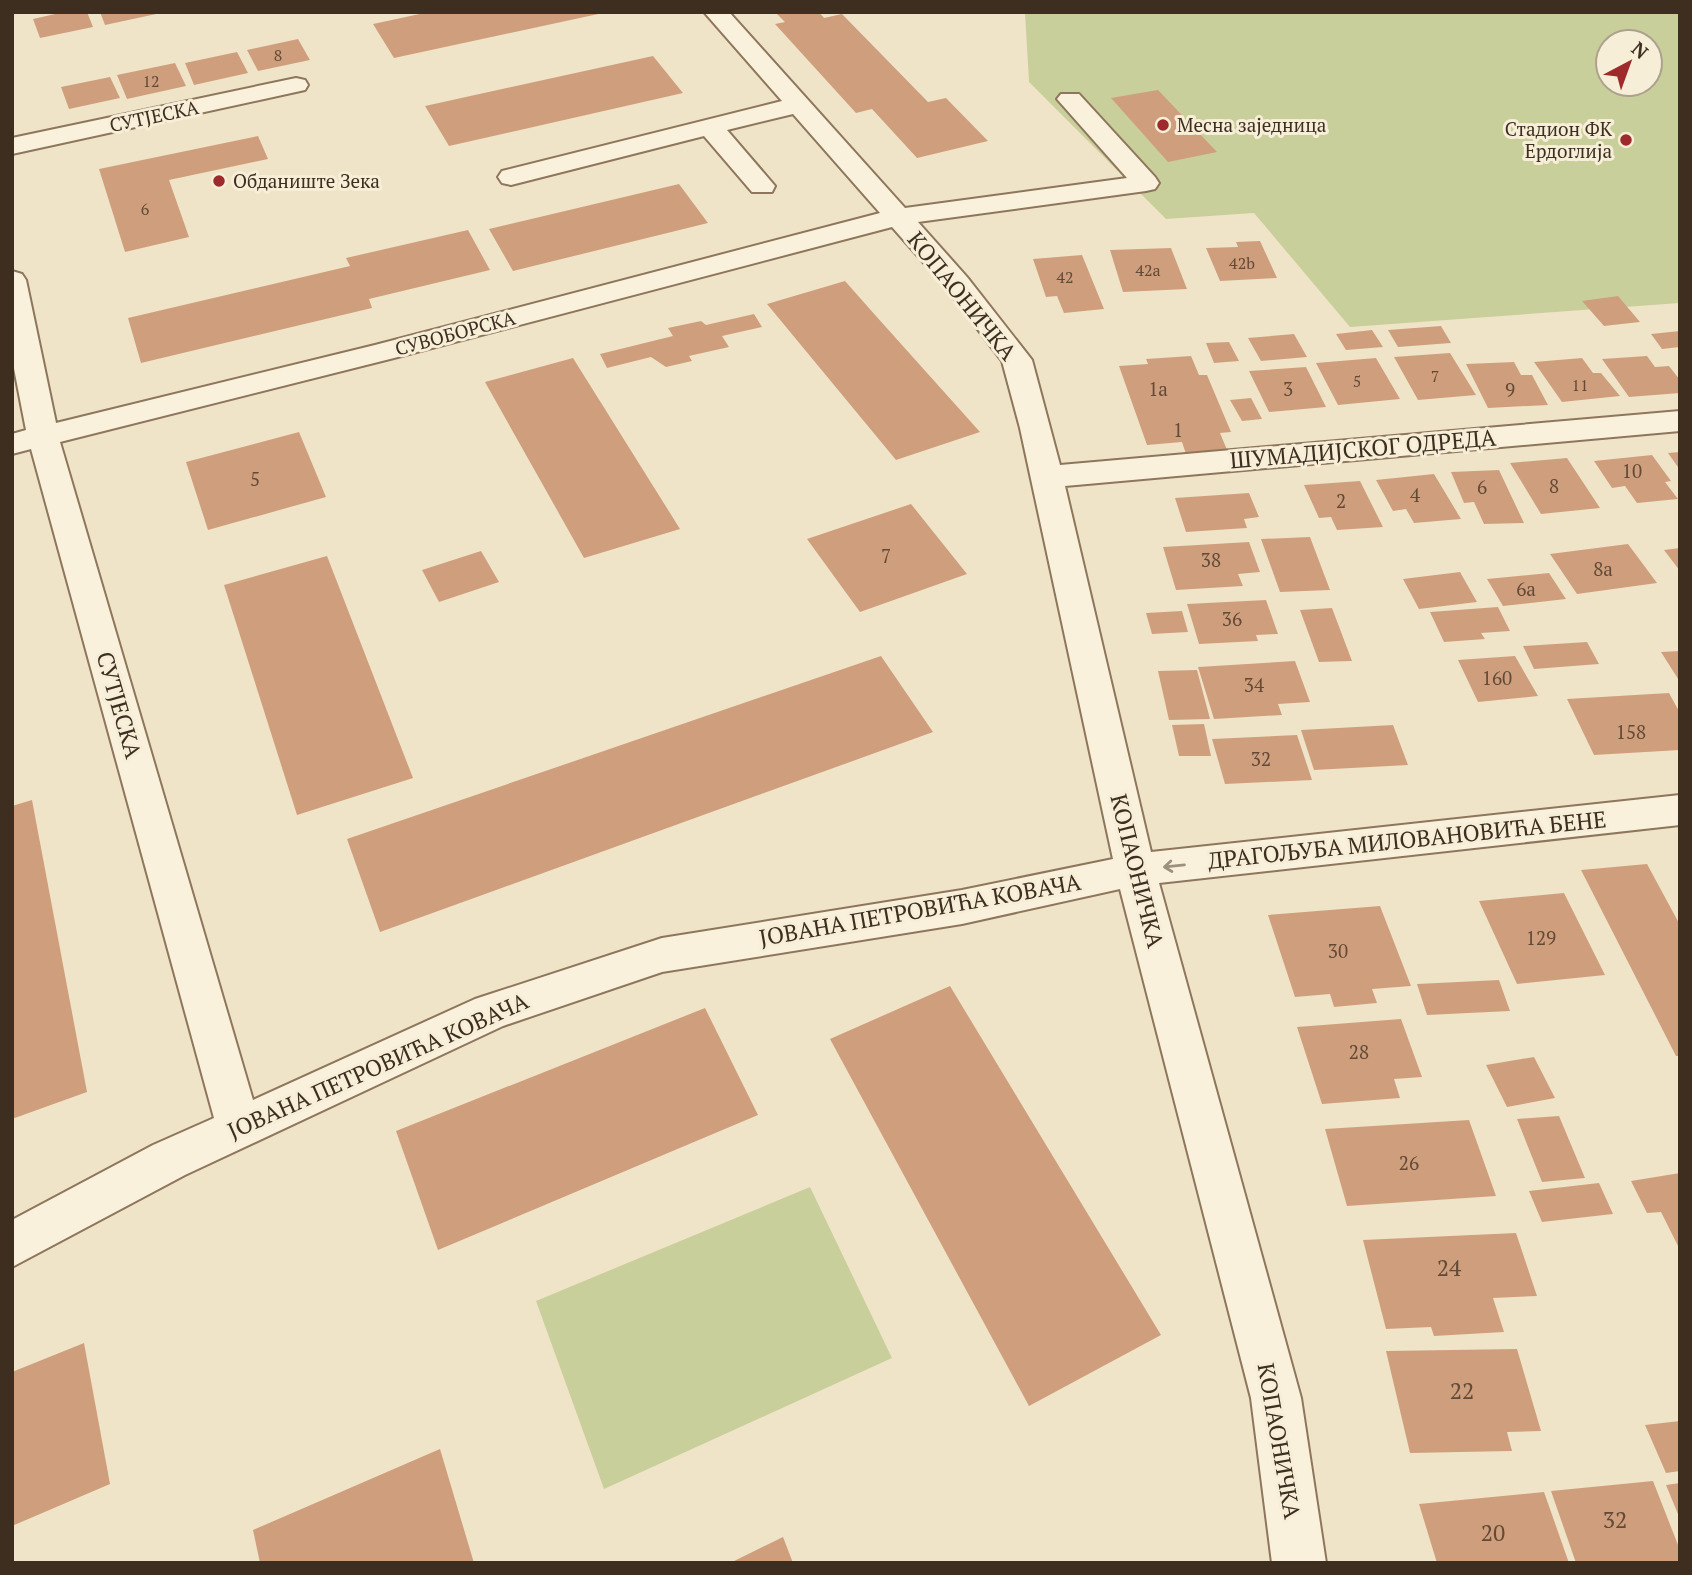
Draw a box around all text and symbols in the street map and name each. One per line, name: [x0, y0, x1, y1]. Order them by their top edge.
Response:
north arrow: [1594, 28, 1664, 98]
text: N: [1627, 36, 1655, 64]
house number: 8: [274, 44, 282, 66]
house number: 12: [142, 70, 160, 92]
street label: СУТЈЕСКА: [107, 94, 201, 137]
place label: Месна заједница: [1177, 112, 1327, 137]
place label: Стадион ФК Ердоглија: [1505, 116, 1613, 163]
marker: Месна заједница: [1155, 117, 1171, 133]
marker: Стадион ФК Ердоглија: [1618, 132, 1634, 148]
place label: Обданиште Зека: [233, 168, 380, 193]
marker: Обданиште Зека: [211, 173, 227, 189]
house number: 6: [141, 198, 150, 220]
street label: КОПАОНИЧКА: [901, 225, 1024, 367]
house number: 42b: [1229, 252, 1255, 274]
house number: 42a: [1135, 259, 1161, 281]
house number: 42: [1056, 266, 1074, 288]
street label: СУВОБОРСКА: [392, 304, 518, 361]
house number: 7: [1431, 365, 1439, 387]
house number: 5: [1353, 370, 1361, 392]
house number: 11: [1571, 374, 1589, 396]
house number: 1a: [1148, 376, 1168, 401]
house number: 3: [1283, 376, 1293, 401]
house number: 9: [1505, 377, 1515, 402]
house number: 1: [1173, 417, 1183, 442]
street label: ШУМАДИЈСКОГ ОДРЕДА: [1229, 421, 1497, 476]
house number: 10: [1622, 458, 1642, 483]
house number: 5: [250, 466, 260, 491]
house number: 8: [1549, 473, 1559, 498]
house number: 6: [1477, 474, 1487, 499]
house number: 4: [1410, 482, 1421, 507]
house number: 2: [1336, 488, 1346, 513]
house number: 7: [881, 543, 891, 568]
house number: 38: [1201, 547, 1221, 572]
house number: 8a: [1593, 556, 1613, 581]
house number: 6a: [1516, 576, 1536, 601]
house number: 36: [1222, 606, 1242, 631]
street label: СУТЈЕСКА: [89, 648, 150, 762]
house number: 160: [1482, 665, 1512, 690]
house number: 34: [1244, 672, 1265, 697]
house number: 158: [1616, 719, 1646, 744]
house number: 32: [1251, 746, 1271, 771]
street label: КОПАОНИЧКА: [1103, 791, 1172, 951]
street label: ДРАГОЉУБА МИЛОВАНОВИЋА БЕНЕ: [1206, 803, 1608, 876]
one-way arrow: [1163, 859, 1185, 872]
street label: ЈОВАНА ПЕТРОВИЋА КОВАЧА: [757, 866, 1084, 953]
house number: 129: [1526, 925, 1556, 950]
house number: 30: [1328, 938, 1348, 963]
street label: ЈОВАНА ПЕТРОВИЋА КОВАЧА: [222, 985, 533, 1146]
house number: 28: [1349, 1039, 1369, 1064]
house number: 26: [1399, 1150, 1419, 1175]
house number: 24: [1437, 1252, 1462, 1283]
street label: КОПАОНИЧКА: [1251, 1361, 1308, 1521]
house number: 22: [1450, 1375, 1474, 1406]
house number: 32: [1603, 1504, 1627, 1535]
house number: 20: [1481, 1517, 1505, 1548]

